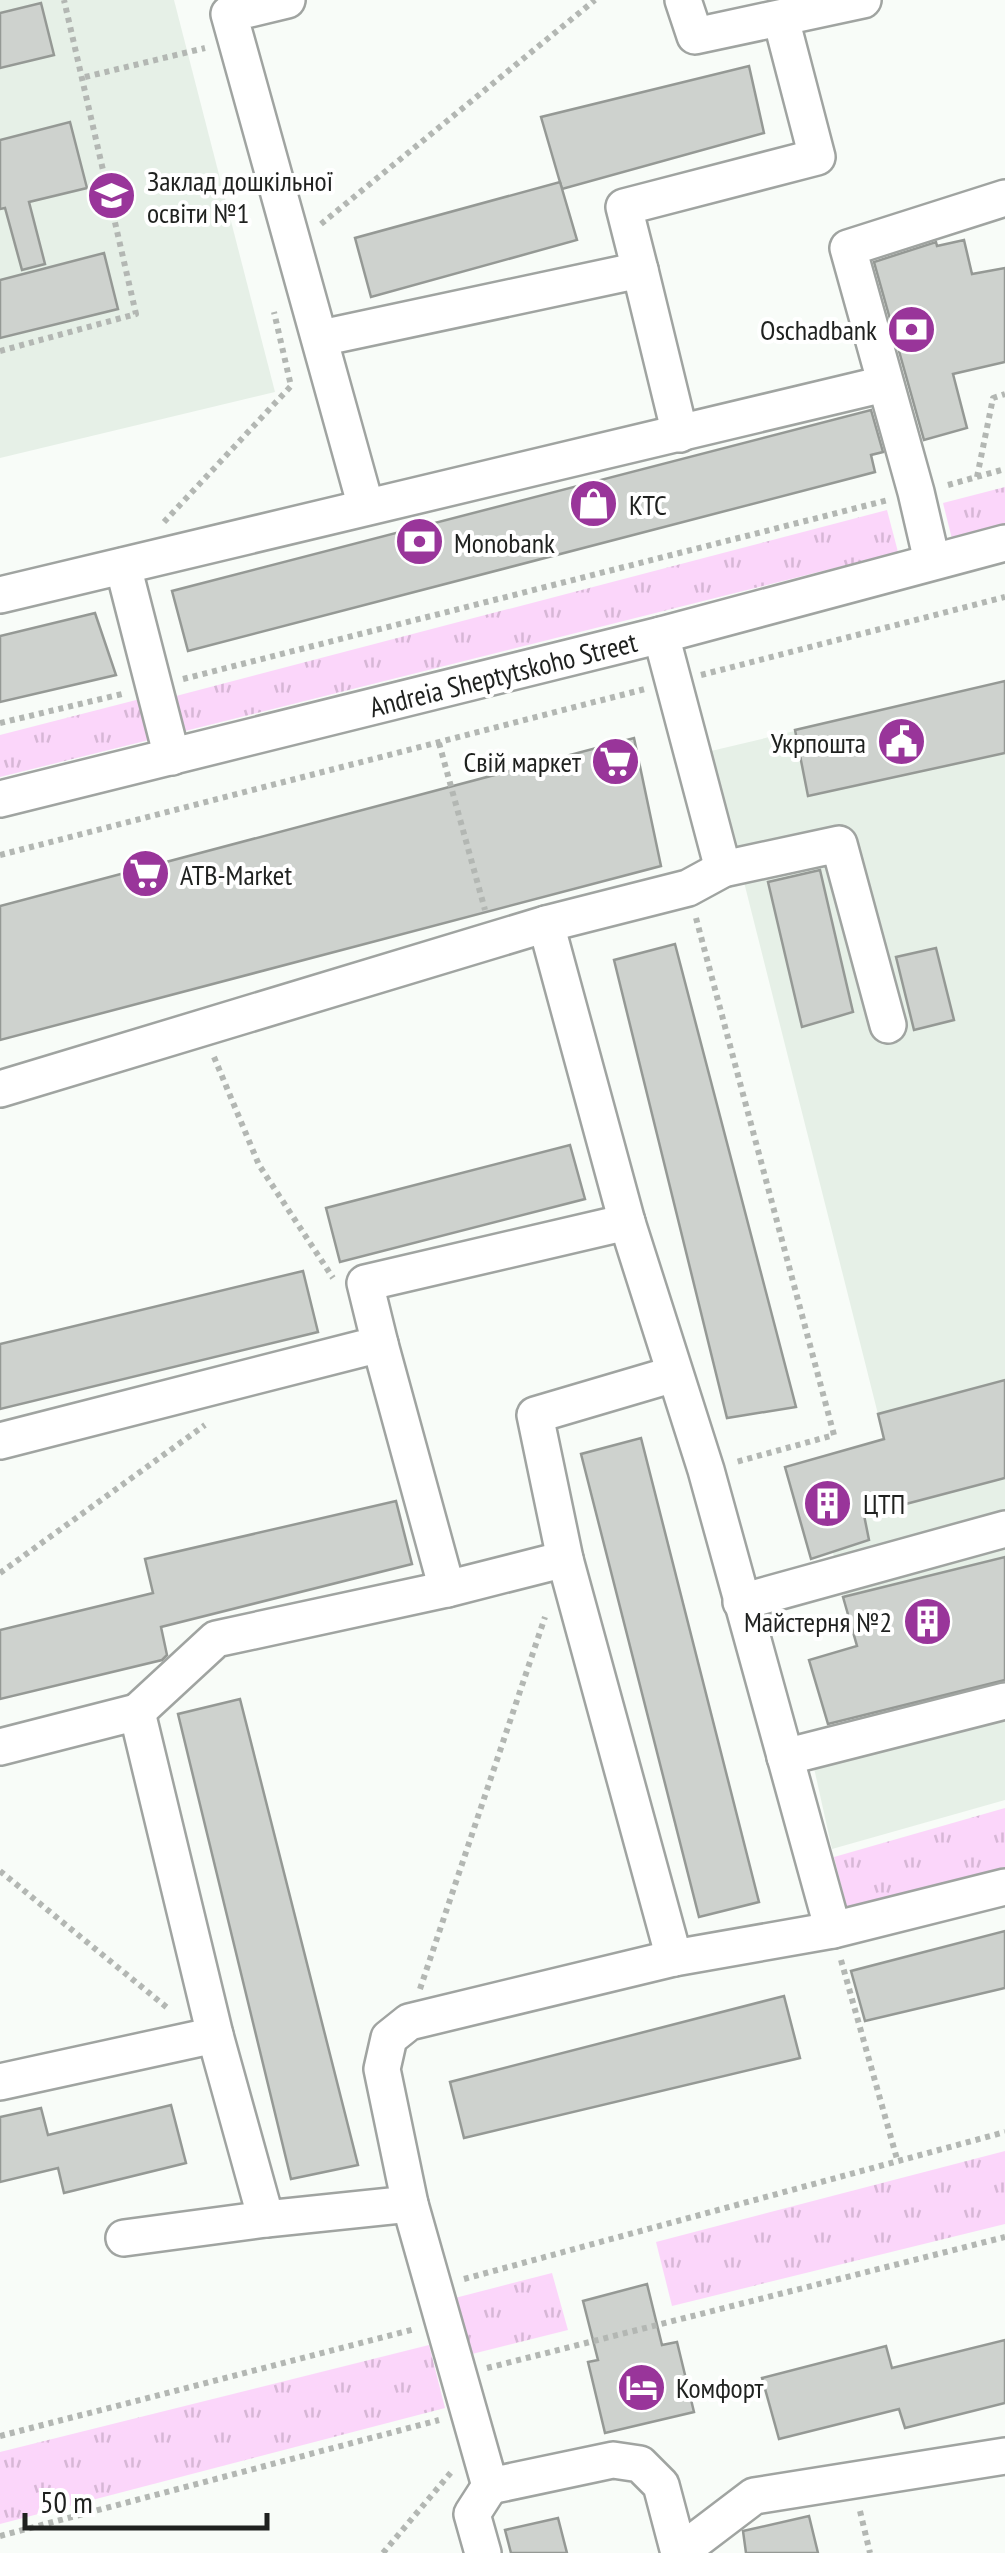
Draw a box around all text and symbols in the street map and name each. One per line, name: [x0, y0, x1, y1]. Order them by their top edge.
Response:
place label: Заклад дошкільної освіти №1: [147, 162, 333, 231]
school or university icon: Заклад дошкільної освіти №1: [86, 170, 138, 222]
bank icon: Oschadbank: [886, 303, 938, 355]
place label: Oschadbank: [760, 311, 877, 348]
shop icon: КТС: [568, 478, 620, 530]
place label: КТС: [629, 486, 667, 523]
bank icon: Monobank: [393, 516, 445, 568]
place label: Monobank: [454, 524, 555, 561]
street label: Andreia Sheptytskoho Street: [365, 623, 641, 725]
public building icon: Укрпошта: [875, 716, 927, 768]
place label: Укрпошта: [771, 724, 866, 761]
supermarket icon: Свій маркет: [590, 735, 642, 787]
place label: Свій маркет: [463, 743, 581, 780]
supermarket icon: ATB-Market: [119, 848, 171, 900]
place label: ATB-Market: [180, 856, 292, 893]
building icon: ЦТП: [802, 1477, 854, 1529]
place label: ЦТП: [863, 1485, 905, 1522]
building icon: Майстерня №2: [901, 1595, 953, 1647]
place label: Майстерня №2: [744, 1603, 892, 1640]
hotel icon: Комфорт: [615, 2361, 667, 2413]
place label: Комфорт: [676, 2369, 764, 2406]
scale bar: [25, 2468, 268, 2530]
text: 50 m: [40, 2482, 93, 2521]

